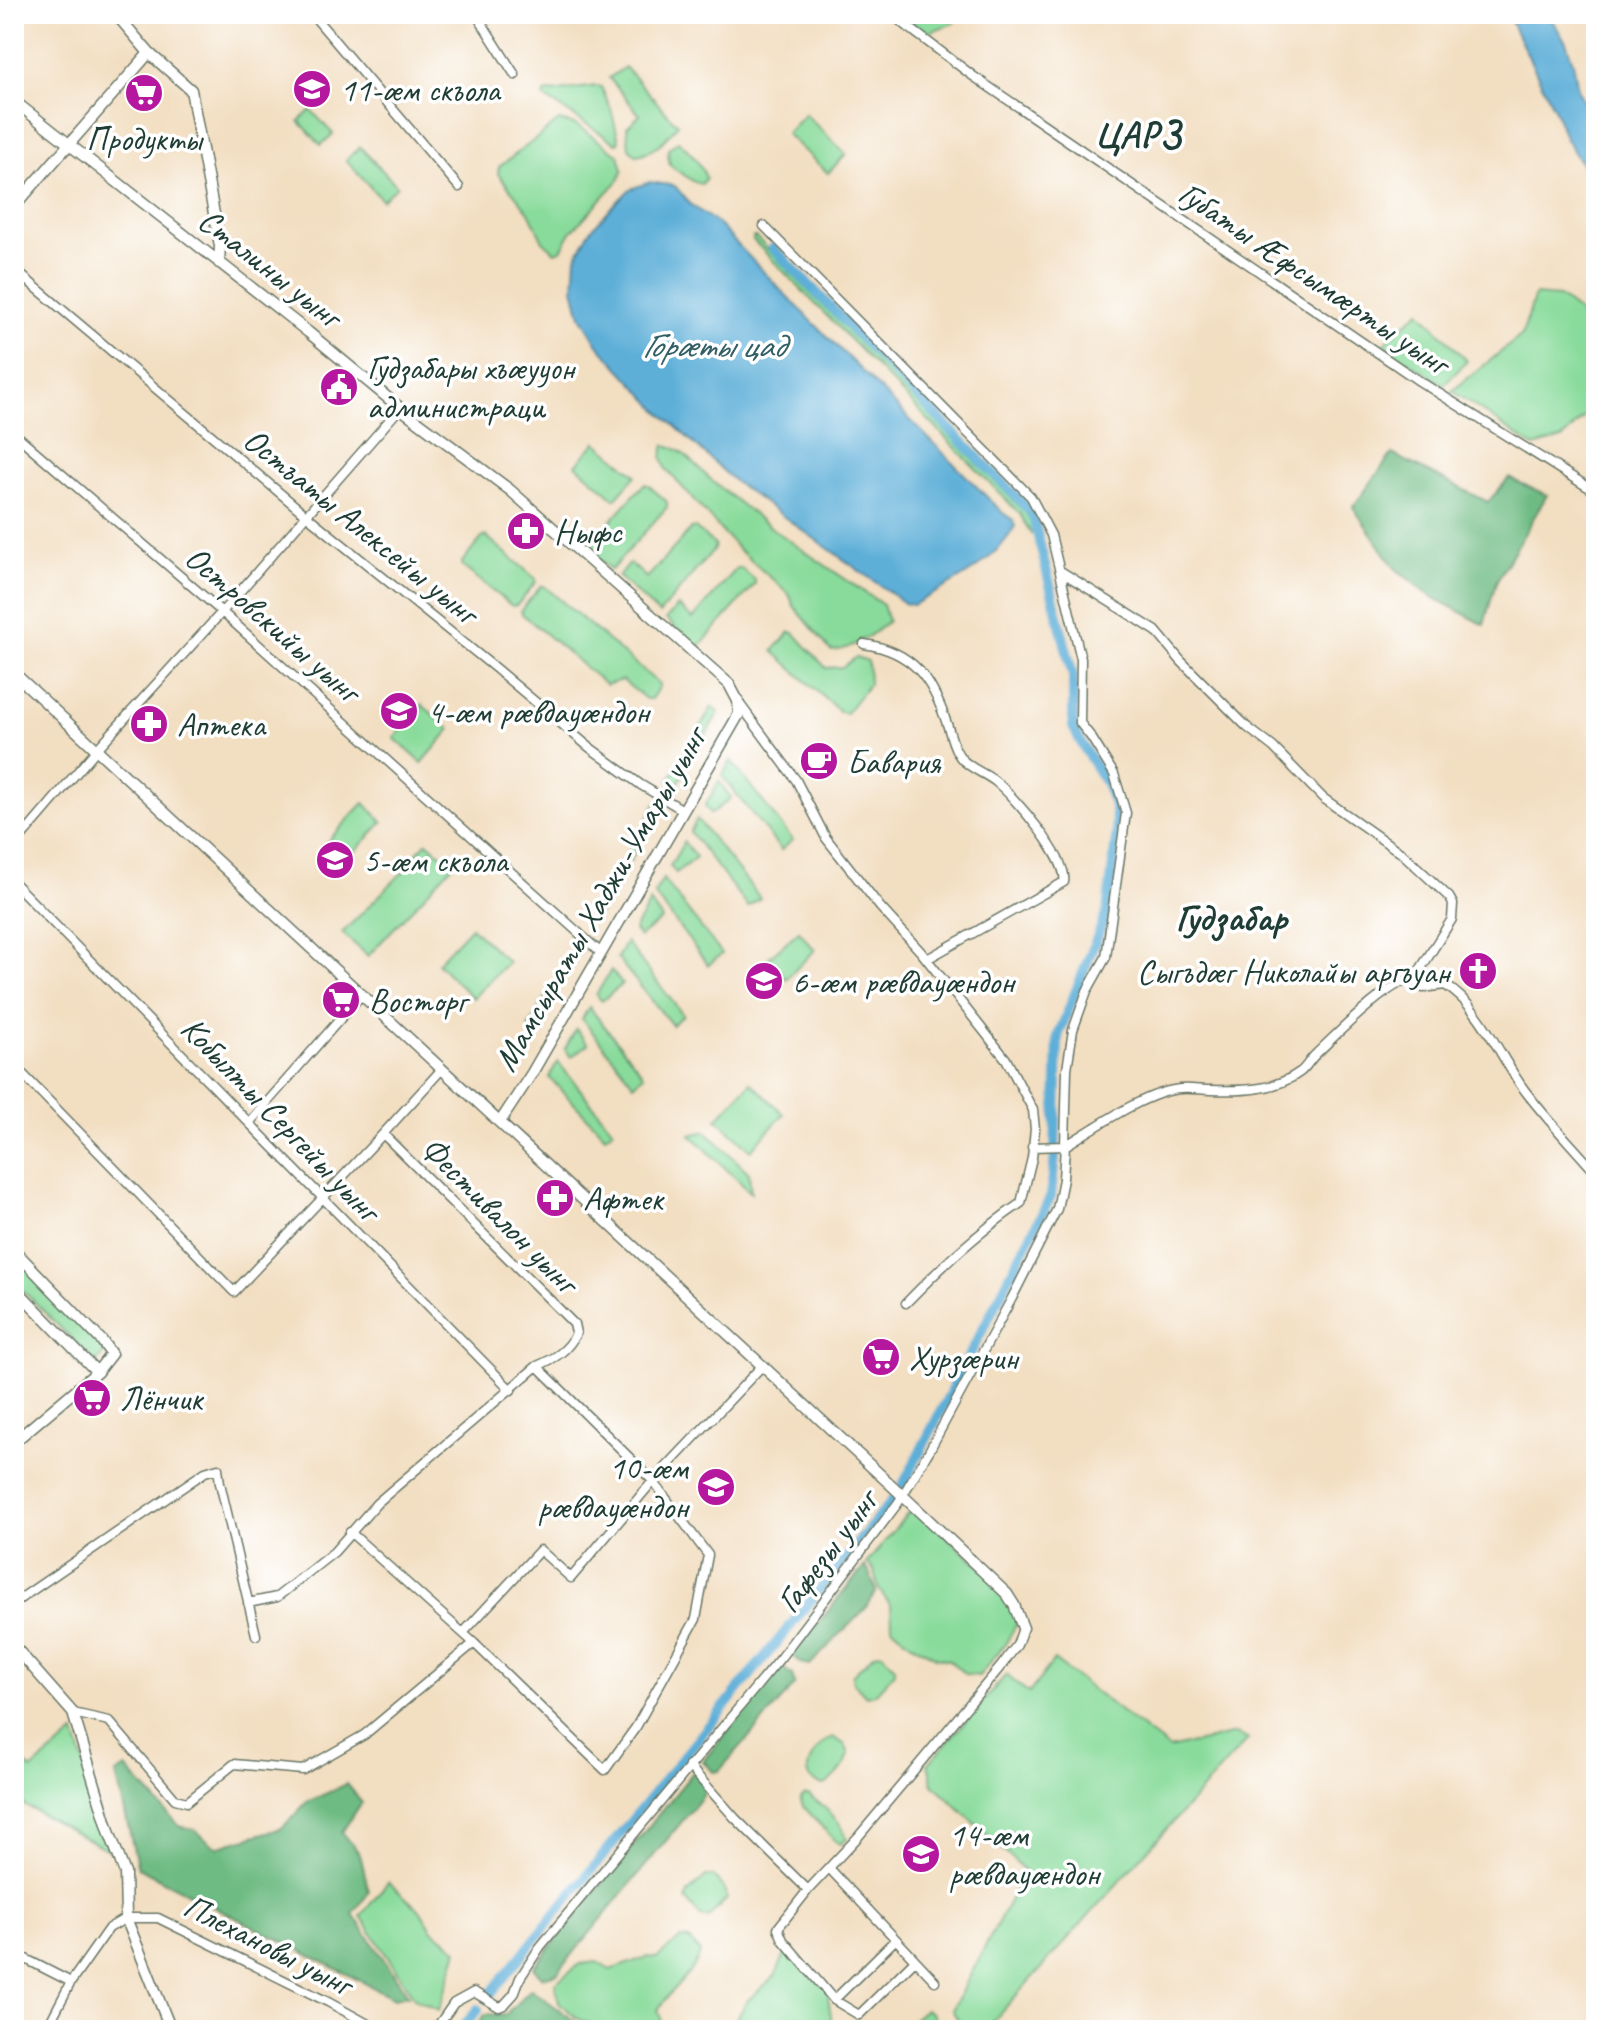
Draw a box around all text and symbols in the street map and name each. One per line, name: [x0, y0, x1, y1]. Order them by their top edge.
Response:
school or university icon: 11-æм скъола: [291, 68, 333, 110]
place label: 11-æм скъола: [340, 68, 502, 111]
supermarket icon: Продукты: [123, 72, 165, 114]
district label: ЦАРЗ: [1094, 111, 1184, 158]
place label: Продукты: [86, 117, 205, 160]
street label: Губаты Æфсымæрты уынг: [1171, 171, 1460, 386]
street label: Сталины уынг: [190, 198, 353, 339]
water label: Горӕты цад: [642, 322, 792, 368]
place label: Гудзабары хъæууон администраци: [367, 346, 577, 428]
public building icon: Гудзабары хъæууон администраци: [318, 366, 360, 408]
street label: Остъаты Алексейы уынг: [235, 418, 490, 636]
pharmacy icon: Ныфс: [505, 510, 547, 552]
place label: Ныфс: [554, 510, 624, 553]
street label: Островскийы уынг: [176, 536, 372, 714]
school or university icon: 4-æм рӕвдауӕндон: [378, 690, 420, 732]
place label: 4-æм рӕвдауӕндон: [427, 690, 652, 733]
pharmacy icon: Аптека: [128, 703, 170, 745]
place label: Аптека: [177, 703, 267, 746]
street label: Мамсыраты Хаджи-Умары уынг: [483, 716, 718, 1079]
cafe icon: Бавария: [798, 740, 840, 782]
place label: Бавария: [847, 740, 942, 783]
school or university icon: 5-æм скъола: [314, 839, 356, 881]
place label: 5-æм скъола: [363, 839, 510, 882]
district label: Гудзабар: [1175, 894, 1289, 942]
place label: Сыгъдæг Николайы аргъуан: [1137, 950, 1452, 993]
church icon: Сыгъдæг Николайы аргъуан: [1457, 950, 1499, 992]
school or university icon: 6-æм рӕвдауӕндон: [743, 960, 785, 1002]
place label: 6-æм рӕвдауӕндон: [792, 960, 1017, 1003]
supermarket icon: Восторг: [320, 979, 362, 1021]
place label: Восторг: [369, 979, 471, 1022]
street label: Кобылты Сергейы уынг: [172, 1007, 392, 1233]
street label: Фестивалон уынг: [412, 1127, 590, 1305]
pharmacy icon: Афтек: [534, 1177, 576, 1219]
place label: Афтек: [583, 1177, 665, 1220]
supermarket icon: Хурзæрин: [860, 1336, 902, 1378]
place label: Хурзæрин: [909, 1336, 1020, 1379]
supermarket icon: Лёнчик: [71, 1377, 113, 1419]
place label: Лёнчик: [120, 1377, 205, 1420]
place label: 10-æм рӕвдауӕндон: [538, 1446, 691, 1528]
school or university icon: 10-æм рӕвдауӕндон: [695, 1466, 737, 1508]
street label: Гафезы уынг: [766, 1478, 889, 1621]
place label: 14-æм рӕвдауӕндон: [949, 1813, 1102, 1895]
school or university icon: 14-æм рӕвдауӕндон: [900, 1833, 942, 1875]
street label: Плехановы уынг: [177, 1884, 363, 2007]

